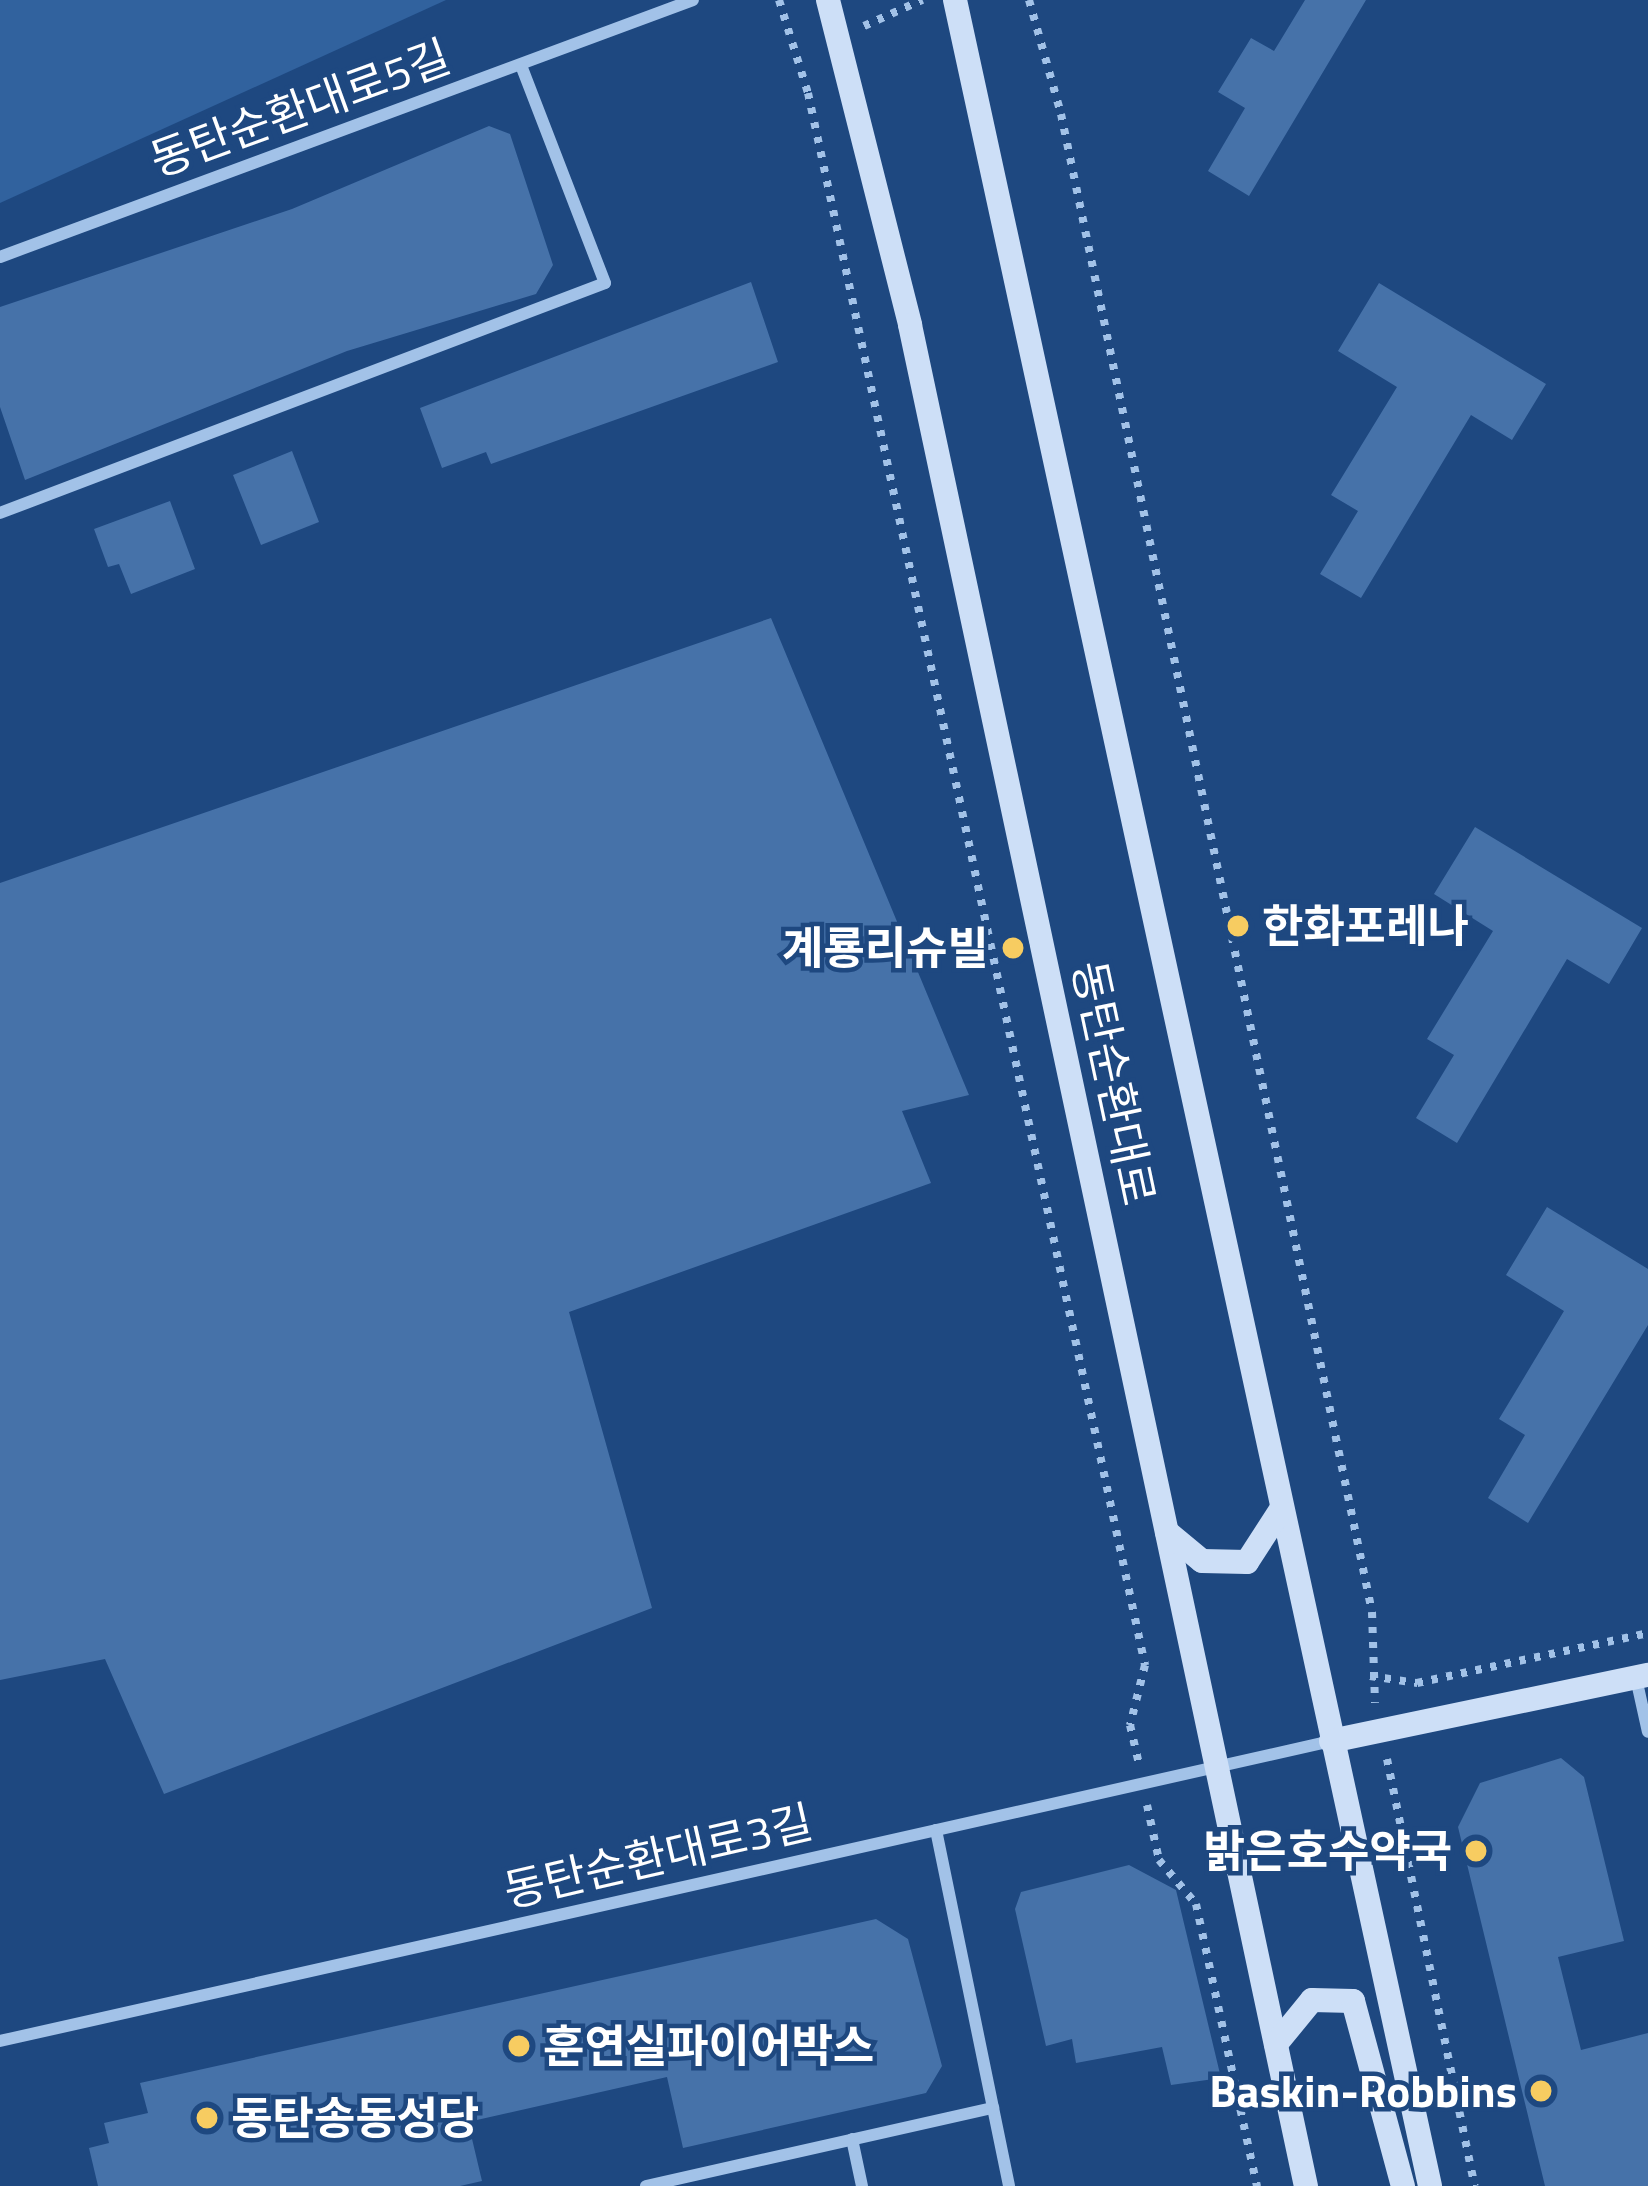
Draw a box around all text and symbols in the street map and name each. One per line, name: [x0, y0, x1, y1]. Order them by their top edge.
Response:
street label: 동탄순환대로5길: [143, 29, 457, 187]
place label: 한화포레나: [1262, 899, 1469, 953]
marker: 한화포레나: [1225, 913, 1251, 939]
place label: 계룡리슈빌: [782, 921, 989, 975]
marker: 계룡리슈빌: [1000, 935, 1026, 961]
street label: 동탄순환대로: [1062, 956, 1166, 1210]
street label: 동탄순환대로3길: [498, 1794, 818, 1918]
place label: 밝은호수약국: [1204, 1824, 1452, 1878]
marker: 밝은호수약국: [1463, 1838, 1489, 1864]
place label: 훈연실파이어박스: [543, 2019, 874, 2073]
marker: 훈연실파이어박스: [506, 2033, 532, 2059]
place label: Baskin-Robbins: [1209, 2064, 1517, 2118]
marker: Baskin-Robbins: [1528, 2078, 1554, 2104]
place label: 동탄송동성당: [231, 2091, 479, 2145]
marker: 동탄송동성당: [194, 2105, 220, 2131]

